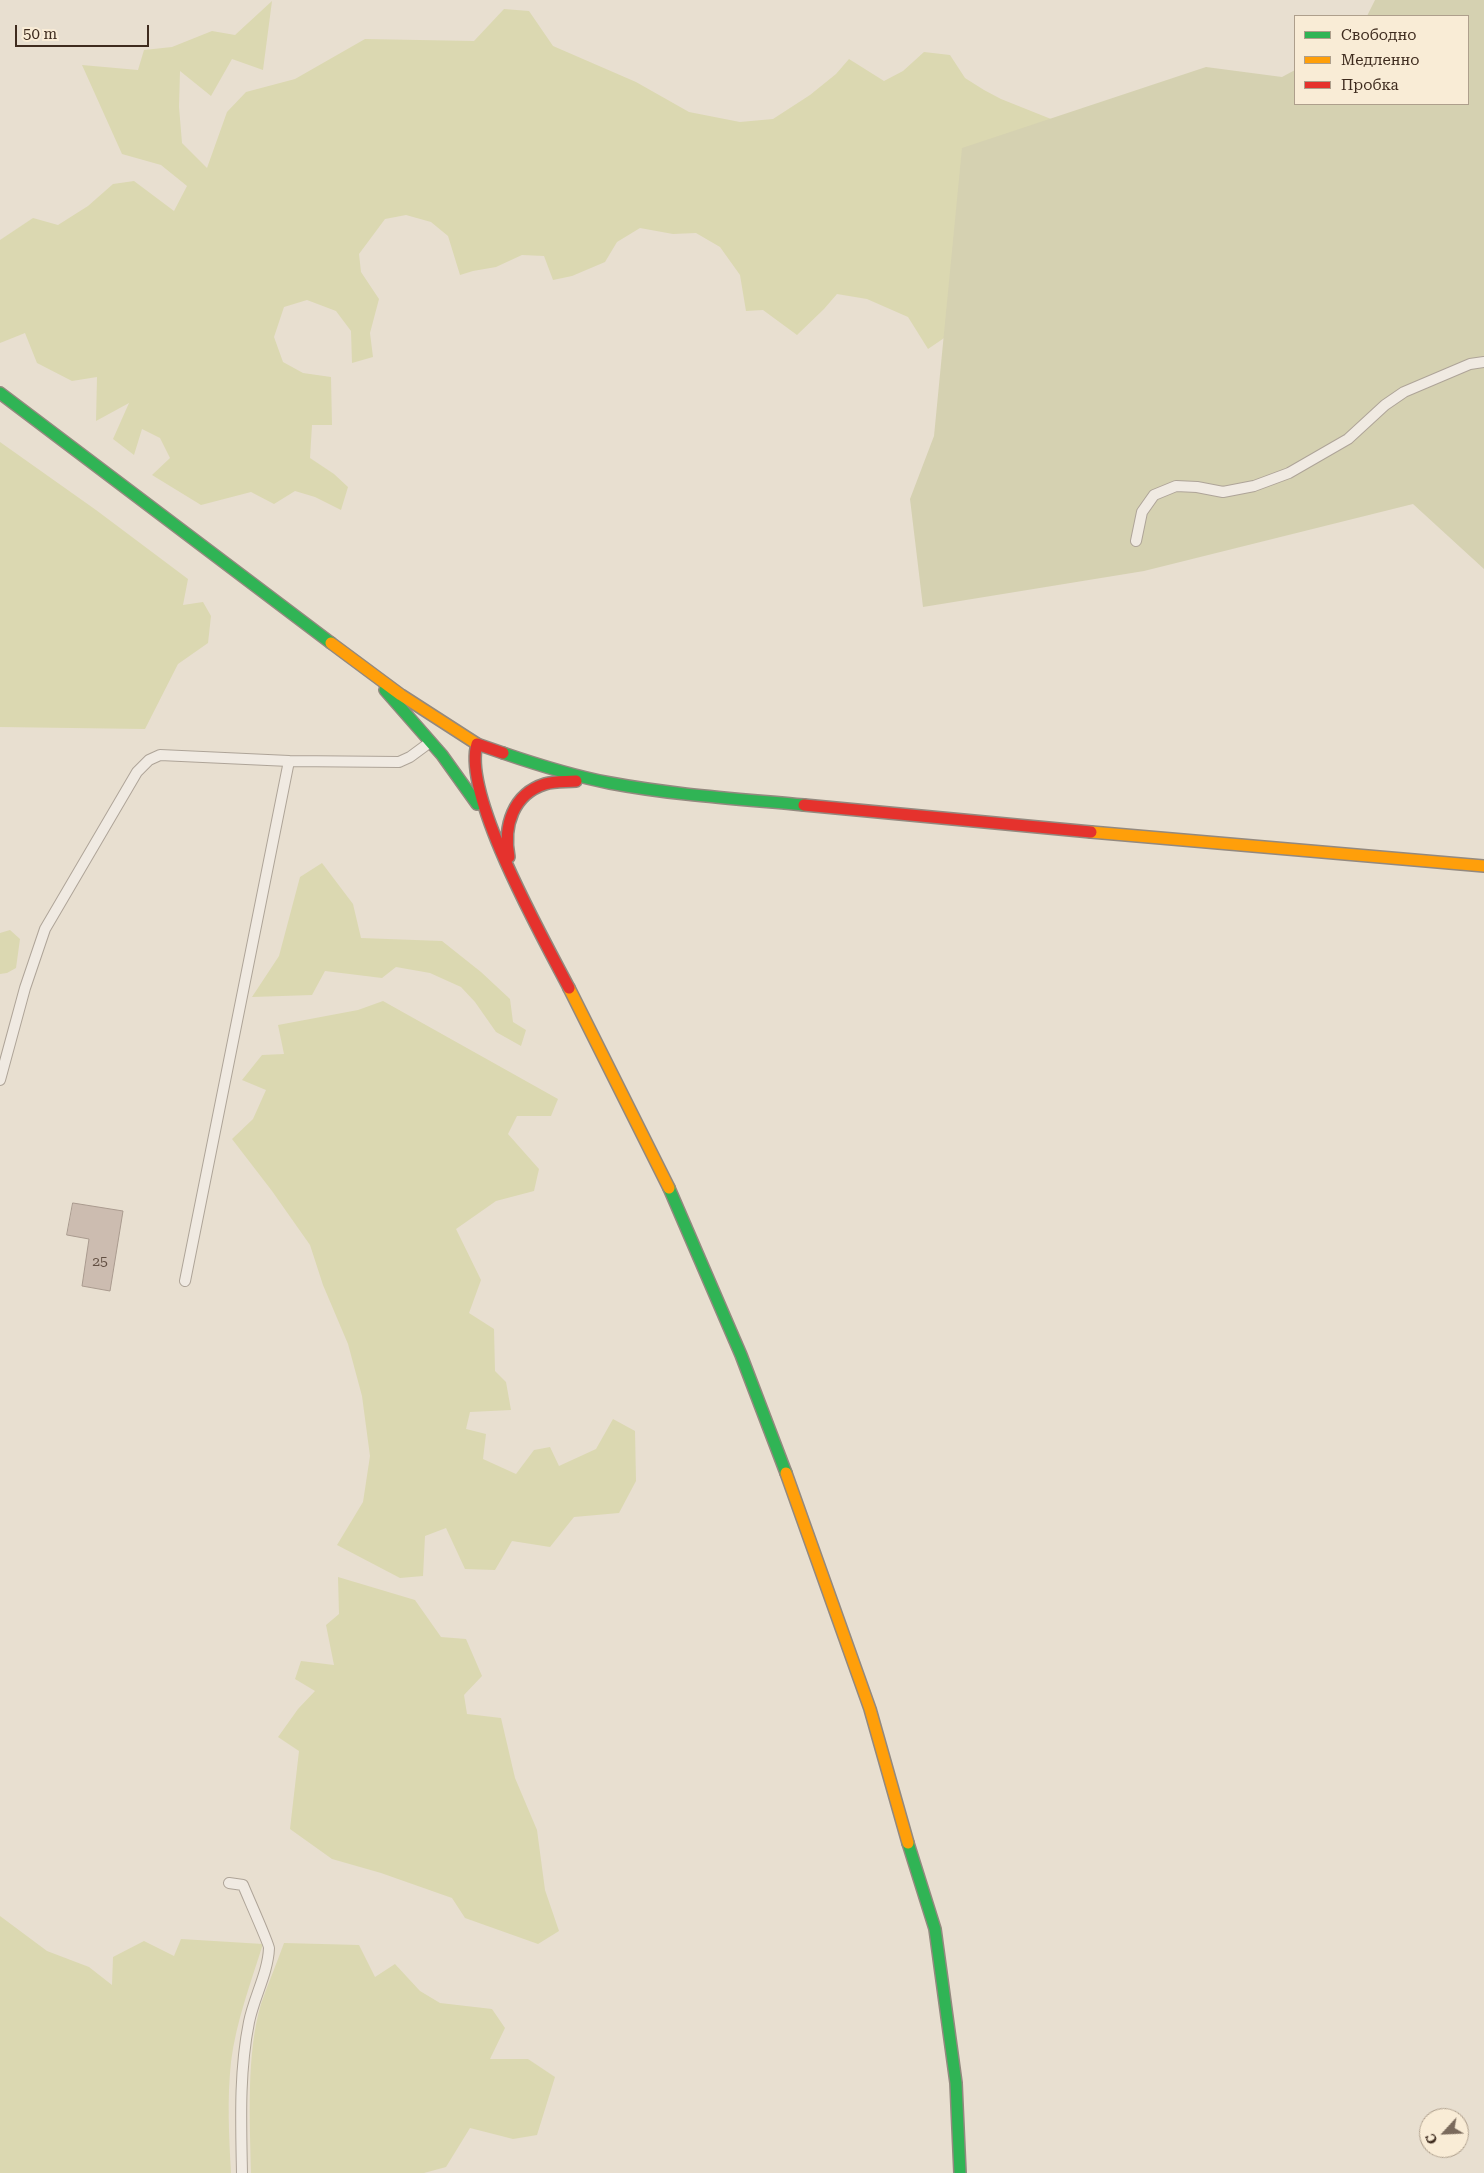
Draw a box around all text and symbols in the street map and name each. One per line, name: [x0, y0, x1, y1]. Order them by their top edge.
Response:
scale bar: [18, 15, 151, 47]
legend: [1294, 15, 1469, 105]
text: 50 m: [23, 25, 57, 43]
text: Свободно: [1341, 26, 1416, 44]
text: Медленно: [1341, 51, 1420, 69]
text: Пробка: [1341, 76, 1399, 94]
house number: 25: [92, 1254, 108, 1270]
north arrow: [1419, 2108, 1469, 2158]
text: С: [1422, 2131, 1441, 2147]

